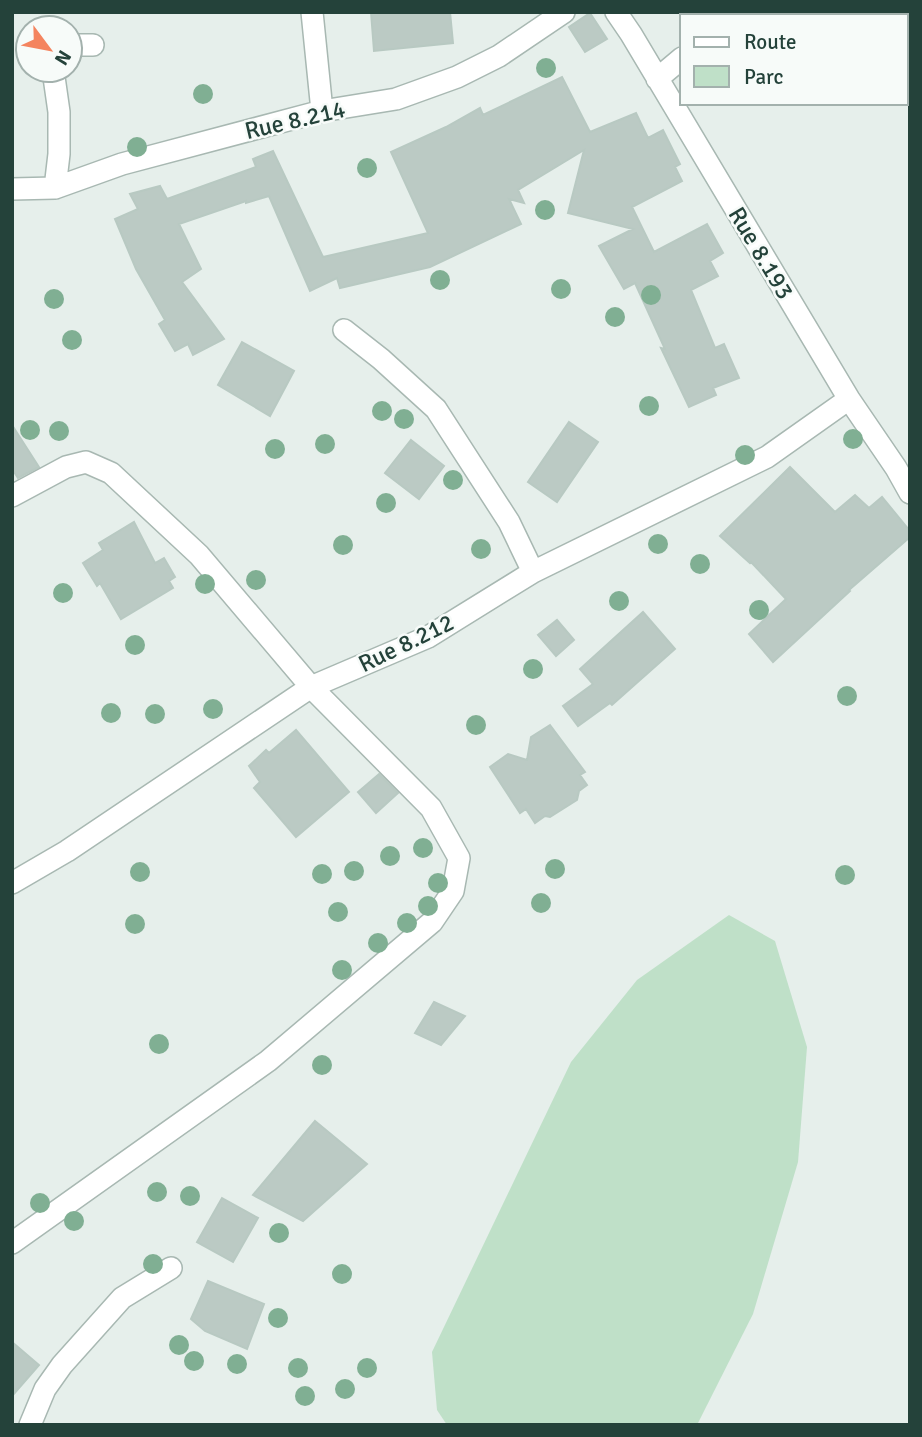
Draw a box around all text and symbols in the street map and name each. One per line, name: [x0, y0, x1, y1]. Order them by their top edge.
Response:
north arrow: [14, 14, 84, 84]
legend: [680, 14, 908, 105]
text: Route: [744, 29, 796, 55]
text: N: [49, 46, 76, 69]
text: Parc: [744, 64, 783, 90]
street label: Rue 8.214: [242, 94, 348, 146]
street label: Rue 8.193: [722, 201, 800, 305]
street label: Rue 8.212: [353, 607, 459, 679]

